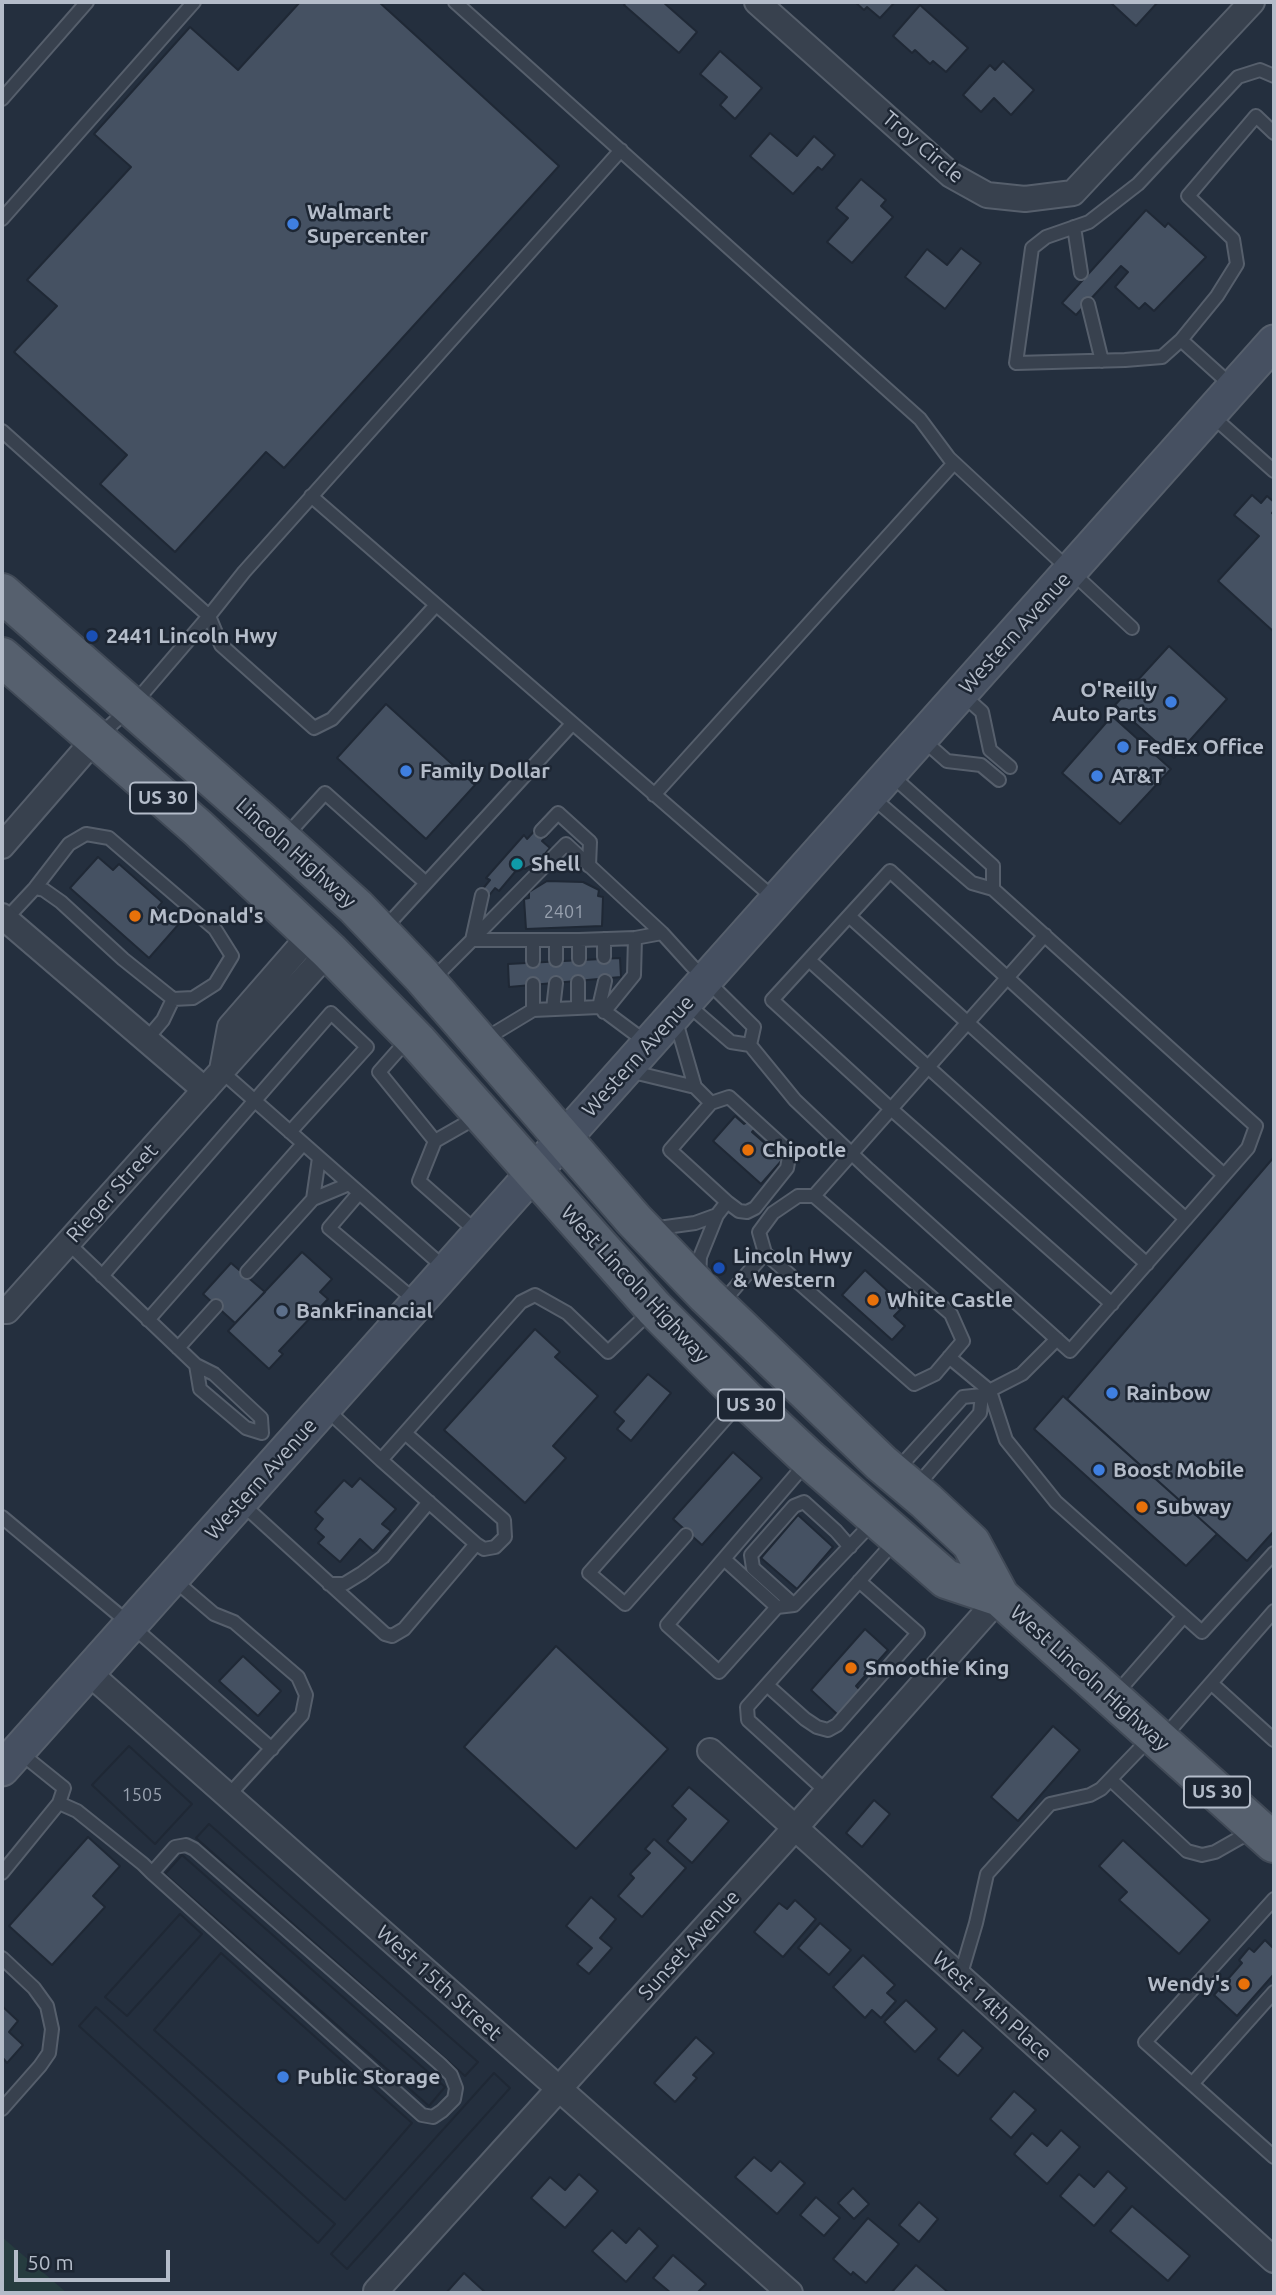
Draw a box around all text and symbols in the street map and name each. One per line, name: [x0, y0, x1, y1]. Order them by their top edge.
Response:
street label: Troy Circle: [877, 106, 969, 188]
place label: Walmart Supercenter: [307, 199, 428, 249]
marker: Walmart Supercenter: [285, 216, 301, 232]
street label: Western Avenue: [954, 567, 1076, 699]
place label: 2441 Lincoln Hwy: [106, 623, 277, 649]
marker: 2441 Lincoln Hwy: [84, 628, 100, 644]
place label: O'Reilly Auto Parts: [1052, 677, 1157, 727]
marker: O'Reilly Auto Parts: [1163, 694, 1179, 710]
place label: FedEx Office: [1137, 734, 1264, 760]
marker: FedEx Office: [1115, 739, 1131, 755]
place label: Family Dollar: [420, 758, 550, 784]
marker: Family Dollar: [398, 763, 414, 779]
place label: AT&T: [1111, 763, 1164, 789]
marker: AT&T: [1089, 768, 1105, 784]
road number: US 30: [130, 782, 196, 814]
street label: Lincoln Highway: [231, 792, 361, 914]
place label: Shell: [531, 851, 580, 877]
marker: Shell: [509, 856, 525, 872]
house number: 2401: [544, 901, 584, 923]
place label: McDonald's: [149, 903, 264, 929]
marker: McDonald's: [127, 908, 143, 924]
street label: Western Avenue: [577, 990, 699, 1122]
place label: Chipotle: [762, 1137, 846, 1163]
street label: Rieger Street: [61, 1138, 163, 1248]
marker: Chipotle: [740, 1142, 756, 1158]
street label: West Lincoln Highway: [556, 1200, 714, 1368]
place label: Lincoln Hwy & Western: [733, 1243, 852, 1293]
marker: Lincoln Hwy & Western: [711, 1260, 727, 1276]
place label: White Castle: [887, 1287, 1013, 1313]
marker: White Castle: [865, 1292, 881, 1308]
place label: BankFinancial: [296, 1298, 433, 1324]
marker: BankFinancial: [274, 1303, 290, 1319]
place label: Rainbow: [1126, 1380, 1210, 1406]
marker: Rainbow: [1104, 1385, 1120, 1401]
road number: US 30: [718, 1390, 784, 1420]
street label: Western Avenue: [200, 1413, 322, 1545]
place label: Boost Mobile: [1113, 1457, 1244, 1483]
marker: Boost Mobile: [1091, 1462, 1107, 1478]
place label: Subway: [1156, 1494, 1231, 1520]
marker: Subway: [1134, 1499, 1150, 1515]
street label: West Lincoln Highway: [1005, 1600, 1175, 1756]
place label: Smoothie King: [865, 1655, 1009, 1681]
marker: Smoothie King: [843, 1660, 859, 1676]
road number: US 30: [1184, 1776, 1250, 1808]
house number: 1505: [122, 1784, 162, 1806]
street label: Sunset Avenue: [633, 1885, 745, 2005]
street label: West 15th Street: [371, 1920, 507, 2046]
street label: West 14th Place: [927, 1946, 1057, 2066]
place label: Wendy's: [1148, 1971, 1230, 1997]
marker: Wendy's: [1236, 1976, 1252, 1992]
place label: Public Storage: [297, 2064, 440, 2090]
marker: Public Storage: [275, 2069, 291, 2085]
scale bar: [18, 2236, 173, 2280]
text: 50 m: [27, 2250, 74, 2274]

